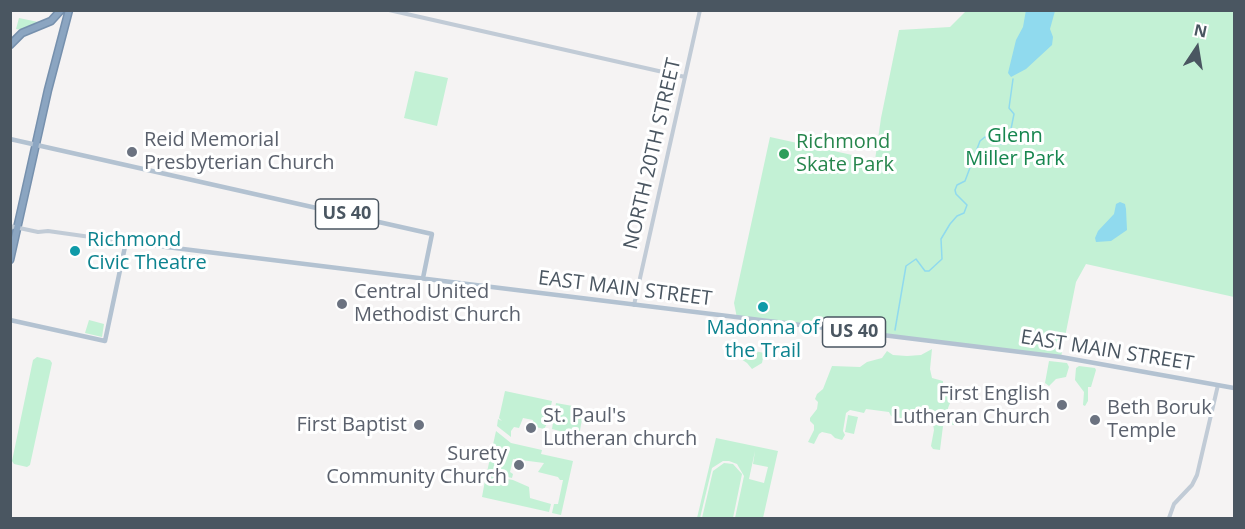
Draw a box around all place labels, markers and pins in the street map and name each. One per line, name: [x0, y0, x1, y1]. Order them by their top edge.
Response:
place label: Reid Memorial Presbyterian Church: [144, 128, 335, 175]
place label: Richmond Skate Park: [796, 130, 894, 177]
marker: Reid Memorial Presbyterian Church: [125, 145, 139, 159]
marker: Richmond Skate Park: [777, 147, 791, 161]
place label: Richmond Civic Theatre: [87, 228, 207, 275]
marker: Richmond Civic Theatre: [68, 244, 82, 258]
place label: Central United Methodist Church: [354, 280, 521, 327]
marker: Central United Methodist Church: [335, 297, 349, 311]
marker: Madonna of the Trail: [756, 300, 770, 314]
place label: Madonna of the Trail: [707, 316, 819, 363]
place label: First English Lutheran Church: [893, 382, 1050, 429]
place label: Beth Boruk Temple: [1107, 396, 1212, 443]
marker: First English Lutheran Church: [1055, 398, 1069, 412]
place label: St. Paul's Lutheran church: [543, 404, 697, 451]
place label: First Baptist: [296, 413, 407, 437]
marker: Beth Boruk Temple: [1088, 413, 1102, 427]
marker: First Baptist: [412, 418, 426, 432]
marker: St. Paul's Lutheran church: [524, 421, 538, 435]
place label: Surety Community Church: [326, 442, 507, 489]
marker: Surety Community Church: [512, 458, 526, 472]

